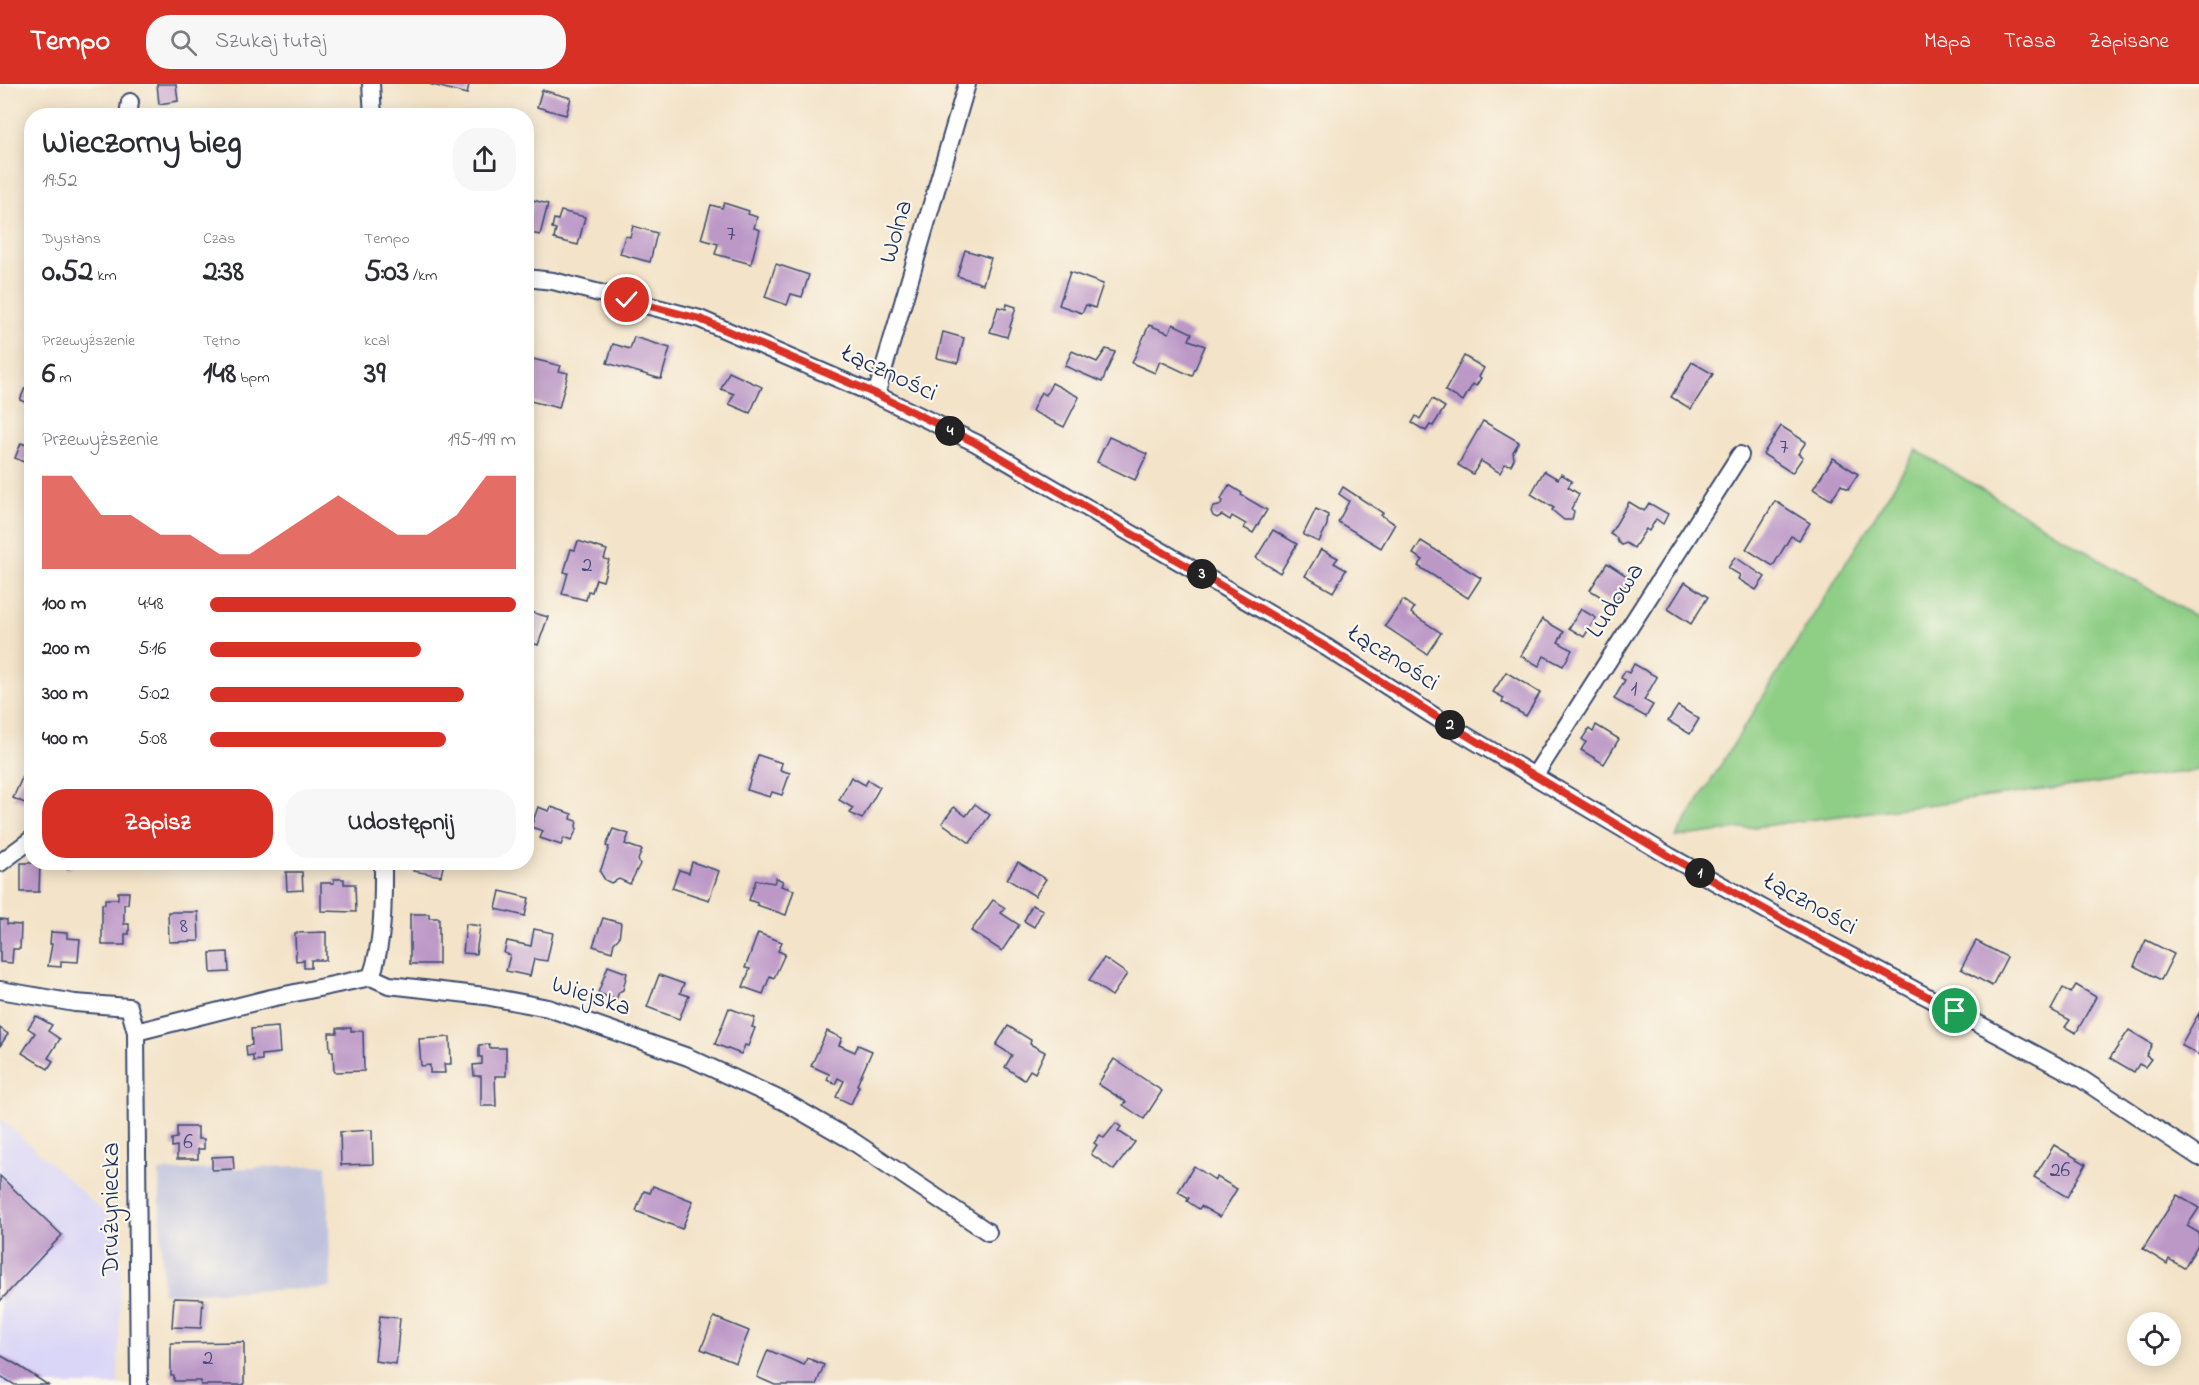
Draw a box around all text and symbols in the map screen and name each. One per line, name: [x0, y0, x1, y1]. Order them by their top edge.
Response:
search box: [146, 15, 566, 69]
text: Tempo: [30, 22, 110, 63]
icon: search: [167, 26, 200, 59]
text: Szukaj tutaj: [215, 26, 326, 58]
text: Mapa: [1924, 27, 1971, 57]
text: Trasa: [2004, 27, 2056, 57]
text: Zapisane: [2089, 27, 2169, 57]
text: Wieczorny bieg: [42, 120, 242, 168]
button: share: [453, 128, 516, 191]
text: 19:52: [42, 167, 77, 196]
street label: Wolna: [870, 196, 924, 268]
house number: 7: [726, 219, 736, 251]
text: Dystans: [42, 227, 101, 251]
text: Czas: [203, 227, 235, 251]
text: Tempo: [364, 227, 410, 251]
text: 0.52: [42, 251, 93, 295]
text: 2:38: [203, 251, 244, 295]
text: 5:03: [364, 251, 409, 295]
text: km: [93, 264, 117, 288]
text: /km: [409, 264, 437, 288]
pin: [601, 274, 652, 325]
icon: check: [610, 283, 643, 316]
text: Przewyższenie: [42, 329, 135, 353]
text: Tętno: [203, 329, 240, 353]
text: kcal: [364, 329, 389, 353]
street label: Łączności: [834, 335, 943, 413]
text: 6: [42, 353, 55, 397]
text: 148: [203, 353, 236, 397]
text: 39: [364, 353, 385, 397]
text: m: [55, 366, 72, 390]
text: bpm: [236, 366, 270, 390]
pin: 4: [935, 416, 965, 446]
text: 4: [947, 419, 953, 443]
text: Przewyższenie: [42, 426, 158, 455]
text: 195–199 m: [448, 426, 516, 455]
house number: 7: [1779, 432, 1789, 464]
house number: 2: [582, 550, 593, 582]
street label: Ludowa: [1577, 556, 1655, 646]
pin: 3: [1187, 559, 1217, 589]
text: 3: [1199, 562, 1205, 586]
text: 100 m: [42, 590, 86, 619]
text: 4:48: [138, 590, 164, 619]
street label: Łączności: [1339, 615, 1446, 702]
text: 200 m: [42, 635, 90, 664]
text: 5:16: [138, 635, 166, 664]
house number: 1: [1631, 674, 1638, 706]
text: 300 m: [42, 680, 88, 709]
text: 5:02: [138, 680, 170, 709]
pin: 2: [1435, 710, 1465, 740]
text: 2: [1446, 713, 1454, 737]
text: 400 m: [42, 725, 88, 754]
text: 5:08: [138, 725, 167, 754]
button: Zapisz: [42, 789, 273, 858]
button: Udostępnij: [285, 789, 516, 858]
pin: 1: [1685, 858, 1715, 888]
text: 1: [1697, 861, 1703, 885]
street label: Łączności: [1755, 863, 1864, 946]
house number: 8: [180, 911, 188, 943]
street label: Wiejska: [546, 966, 636, 1028]
pin: [1929, 985, 1980, 1036]
icon: arrive: [1938, 994, 1971, 1027]
house number: 6: [183, 1127, 193, 1159]
street label: Drużyniecka: [93, 1142, 131, 1277]
house number: 26: [2050, 1155, 2071, 1187]
map controls: [2127, 1312, 2181, 1366]
button: locate: [2127, 1312, 2181, 1366]
house number: 2: [203, 1343, 214, 1375]

